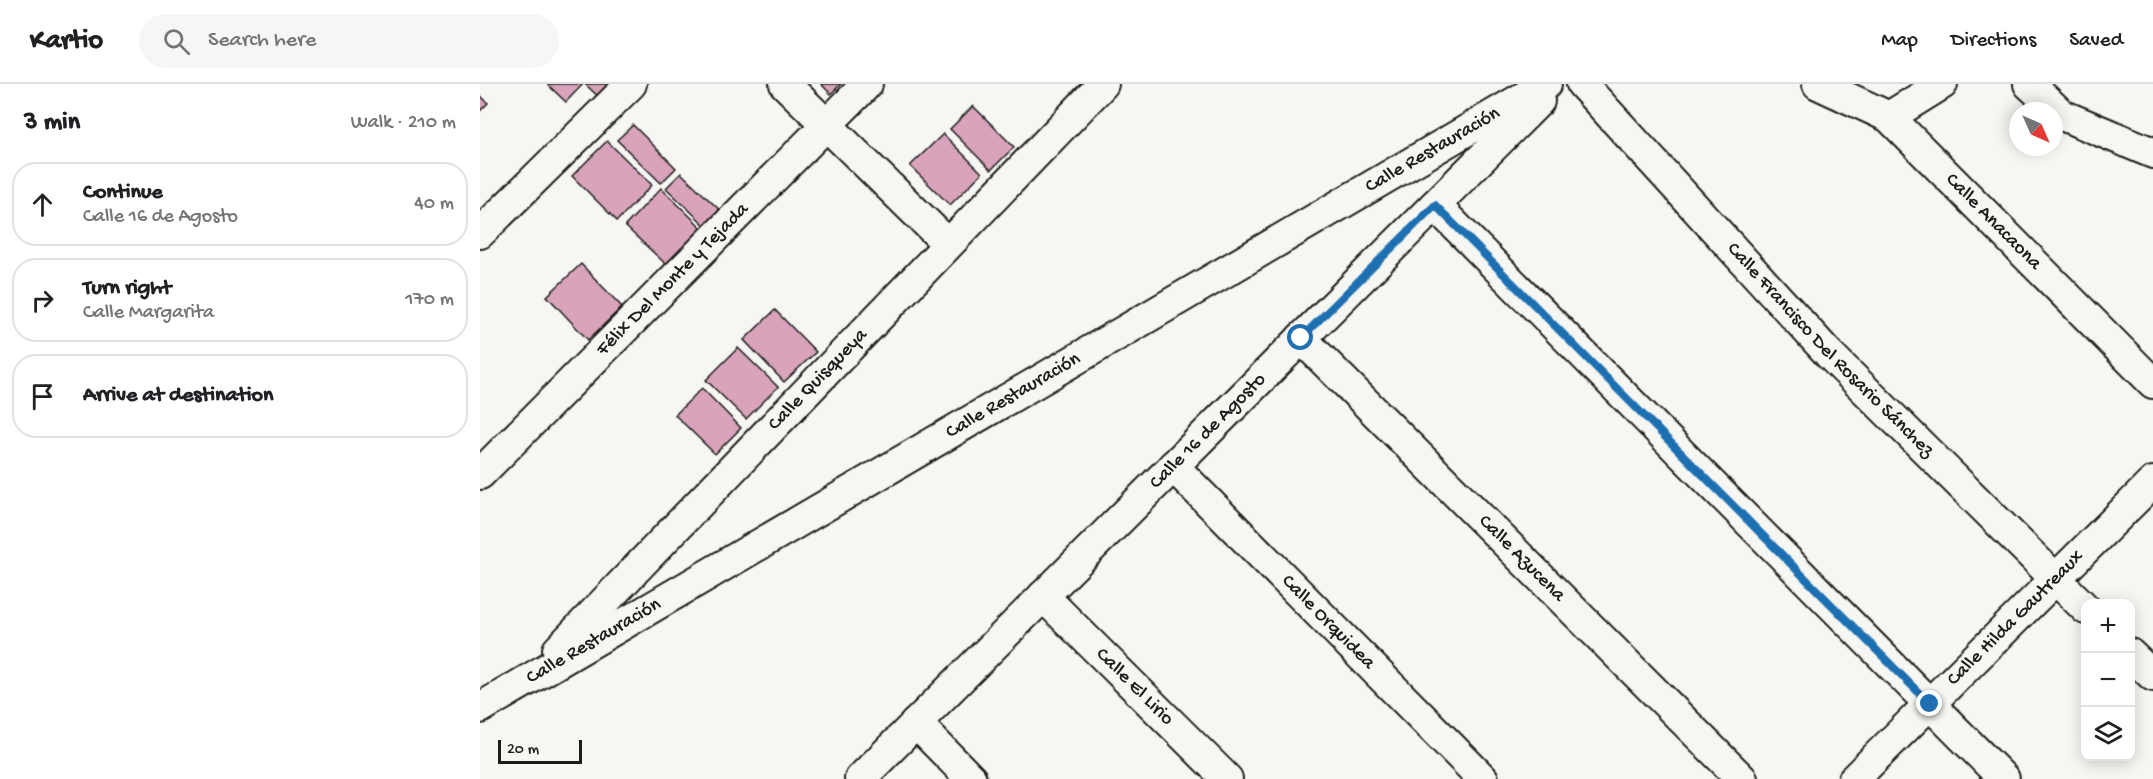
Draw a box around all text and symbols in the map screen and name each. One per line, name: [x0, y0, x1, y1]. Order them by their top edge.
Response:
search box: [139, 14, 559, 68]
text: Kartio: [30, 25, 103, 58]
icon: search: [160, 25, 193, 58]
text: Search here: [208, 28, 316, 54]
text: Map: [1881, 29, 1918, 54]
text: Directions: [1951, 29, 2036, 54]
text: Saved: [2069, 29, 2123, 54]
street label: Calle Restauración: [1361, 102, 1505, 199]
north arrow: [2009, 102, 2063, 156]
text: 3 min: [24, 108, 80, 139]
text: Walk · 210 m: [351, 112, 456, 135]
street label: Calle Anacaona: [1940, 169, 2047, 276]
text: Continue: [83, 180, 163, 206]
icon: ahead: [26, 188, 59, 221]
text: 40 m: [414, 193, 454, 216]
street label: Félix Del Monte y Tejada: [591, 197, 755, 362]
text: Calle 16 de Agosto: [83, 206, 238, 229]
street label: Calle Francisco Del Rosario Sánchez: [1722, 238, 1939, 464]
text: Turn right: [83, 276, 171, 302]
icon: right: [26, 284, 59, 317]
text: 170 m: [405, 289, 454, 312]
text: Calle Margarita: [83, 302, 214, 325]
street label: Calle Quisqueya: [764, 323, 873, 436]
route start: [1287, 324, 1313, 350]
street label: Calle Restauración: [942, 347, 1085, 444]
street label: Calle 16 de Agosto: [1145, 368, 1271, 494]
icon: arrive: [26, 380, 59, 413]
text: Arrive at destination: [83, 383, 273, 409]
street label: Calle Azucena: [1473, 510, 1571, 608]
street label: Calle Hilda Gautreaux: [1943, 545, 2089, 691]
street label: Calle Orquidea: [1276, 570, 1380, 675]
street label: Calle Restauración: [523, 593, 666, 690]
map controls: [2081, 599, 2135, 761]
button: +: [2081, 599, 2135, 653]
street label: Calle El Lirio: [1091, 643, 1178, 731]
button: −: [2081, 653, 2135, 707]
route end: [1916, 690, 1942, 716]
button: layers: [2081, 707, 2135, 761]
scale bar: [498, 737, 582, 764]
text: 20 m: [507, 741, 539, 760]

